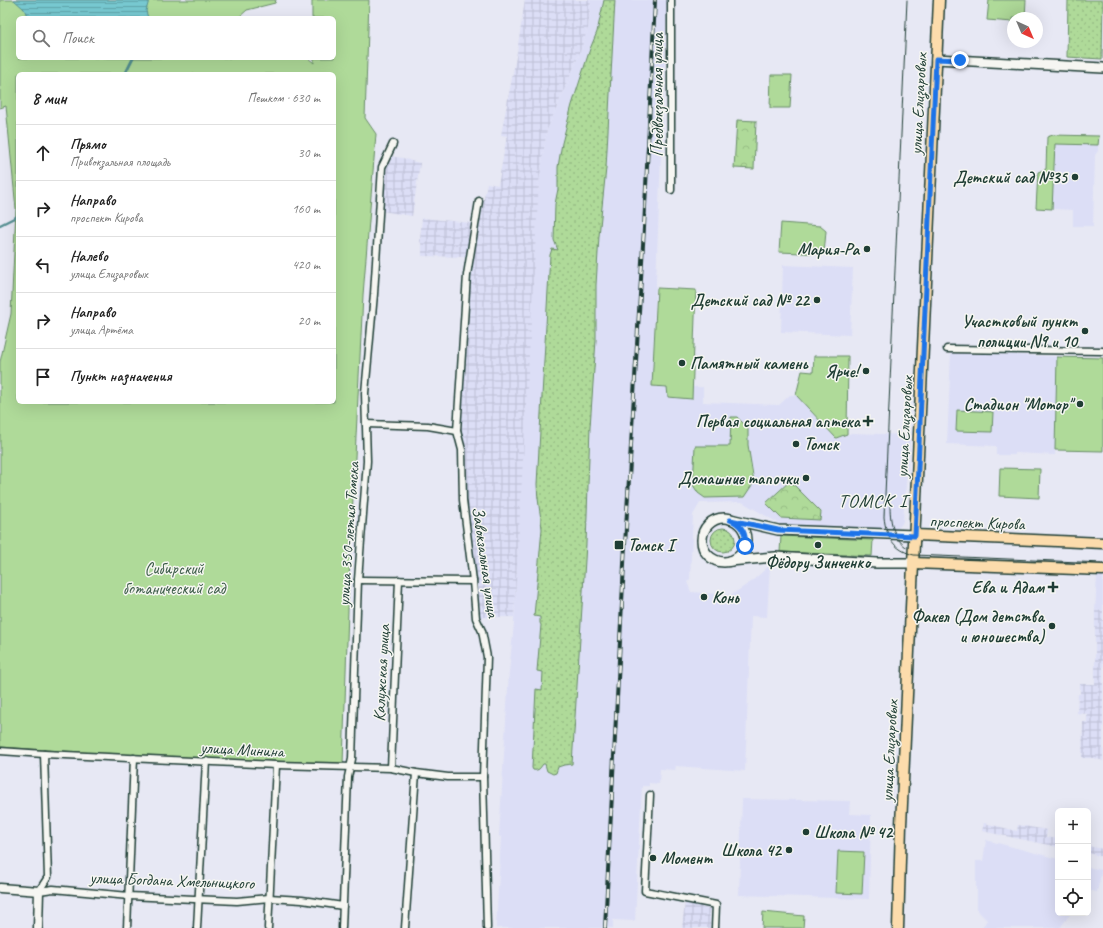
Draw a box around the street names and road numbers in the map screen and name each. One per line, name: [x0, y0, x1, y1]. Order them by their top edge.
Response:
street label: Предвокзальная улица: [647, 32, 669, 157]
street label: улица Елизаровых: [905, 52, 933, 156]
street label: улица Елизаровых: [891, 375, 919, 479]
street label: улица 350-летия Томска: [333, 460, 364, 608]
street label: Завокзальная улица: [467, 505, 504, 620]
street label: проспект Кирова: [929, 510, 1026, 535]
street label: Калужская улица: [368, 622, 395, 722]
street label: улица Елизаровых: [876, 699, 904, 803]
street label: улица Минина: [199, 737, 286, 762]
street label: улица Богдана Хмельницкого: [88, 867, 256, 894]

